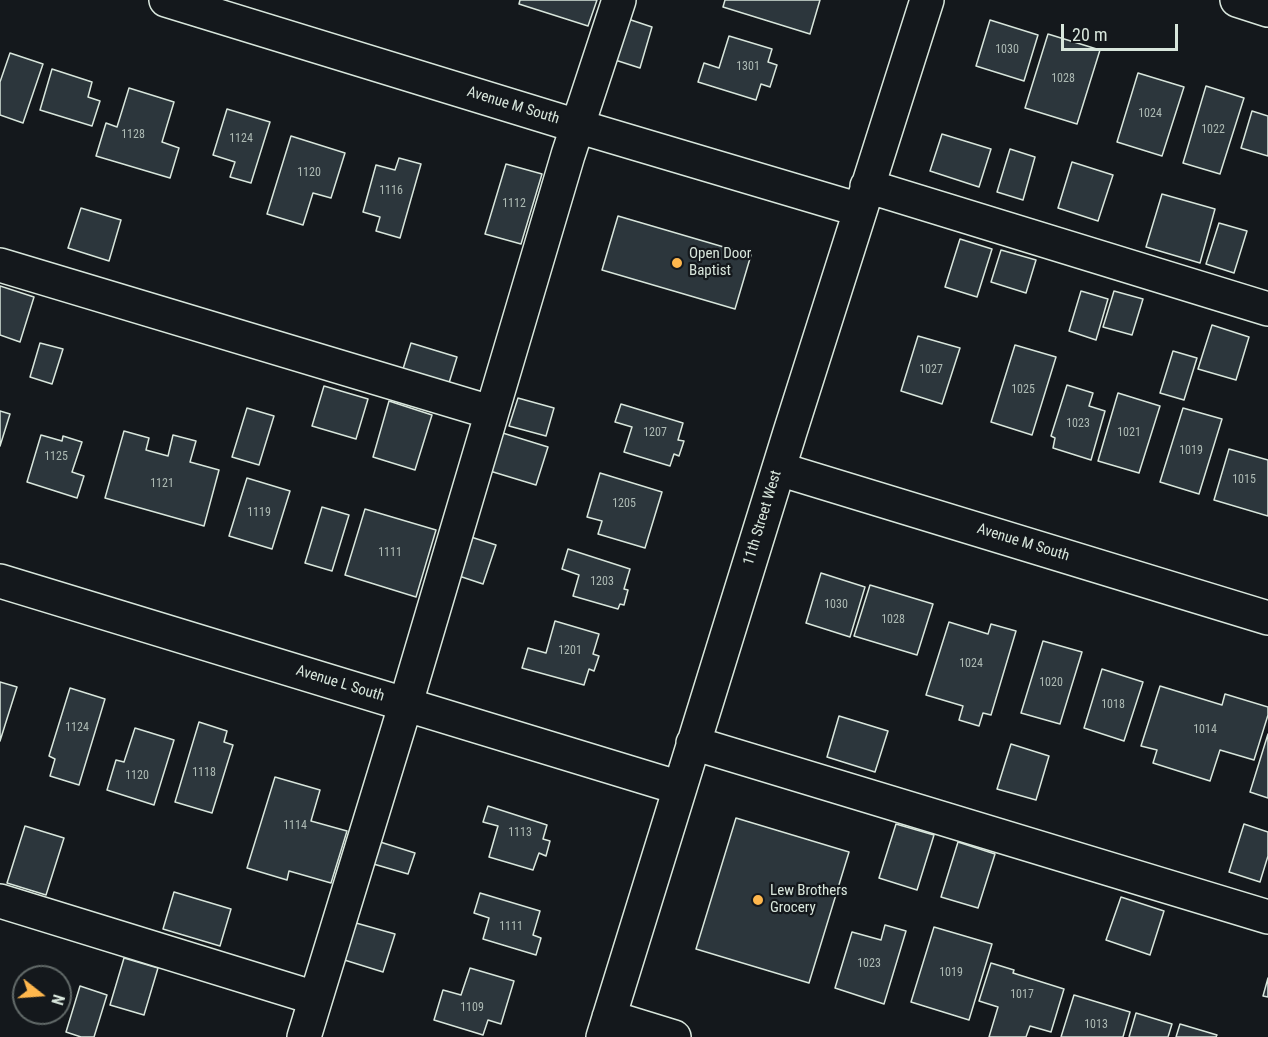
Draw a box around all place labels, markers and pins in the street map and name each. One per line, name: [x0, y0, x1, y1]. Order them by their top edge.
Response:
place label: Open Door Baptist: [689, 245, 751, 280]
marker: Open Door Baptist: [670, 256, 684, 270]
place label: Lew Brothers Grocery: [770, 882, 848, 917]
marker: Lew Brothers Grocery: [751, 893, 765, 907]

